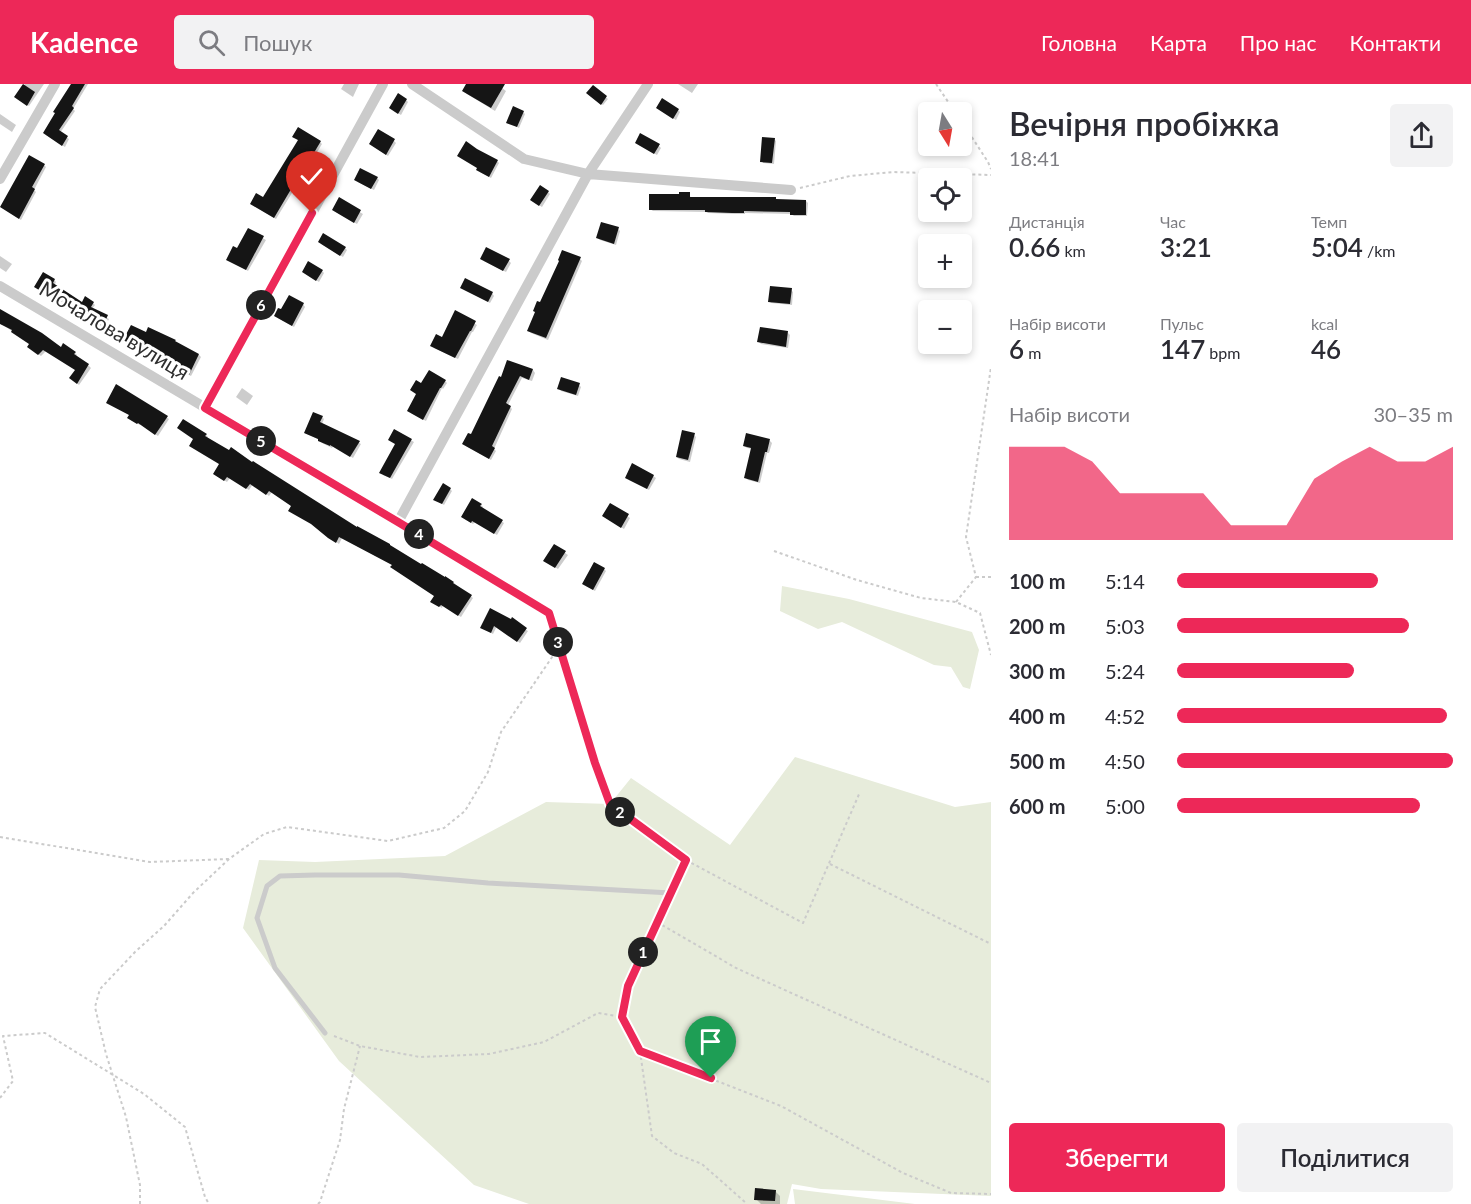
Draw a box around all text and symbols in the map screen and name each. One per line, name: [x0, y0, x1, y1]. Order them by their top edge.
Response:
search box: [174, 15, 594, 69]
text: Kadence: [30, 25, 138, 59]
icon: search: [195, 26, 228, 59]
text: Пошук: [243, 29, 312, 56]
text: Головна: [1041, 30, 1117, 55]
text: Карта: [1150, 30, 1207, 55]
text: Про нас: [1240, 30, 1316, 55]
text: Контакти: [1349, 30, 1441, 55]
north arrow: [918, 102, 972, 156]
map controls: [918, 102, 972, 354]
text: Вечірня пробіжка: [1009, 103, 1280, 143]
button: share: [1390, 104, 1453, 167]
text: 18:41: [1009, 146, 1060, 170]
pin: [286, 151, 337, 213]
icon: check: [295, 160, 328, 193]
button: locate: [918, 168, 972, 222]
text: Дистанція: [1009, 212, 1085, 231]
text: Час: [1160, 212, 1186, 231]
text: Темп: [1311, 212, 1347, 231]
text: 0.66: [1009, 231, 1060, 263]
text: 3:21: [1160, 231, 1212, 263]
text: 5:04: [1311, 231, 1363, 263]
button: +: [918, 234, 972, 288]
text: km: [1060, 241, 1086, 260]
text: /km: [1363, 241, 1395, 260]
street label: Мочалова вулиця: [35, 275, 194, 384]
pin: 6: [246, 290, 276, 320]
text: 6: [256, 295, 266, 314]
button: −: [918, 300, 972, 354]
text: Набір висоти: [1009, 314, 1106, 333]
text: Пульс: [1160, 314, 1204, 333]
text: kcal: [1311, 314, 1338, 333]
text: 6: [1009, 333, 1024, 365]
text: 147: [1160, 333, 1205, 365]
text: 46: [1311, 333, 1341, 365]
text: m: [1024, 343, 1041, 362]
text: bpm: [1205, 343, 1240, 362]
text: Набір висоти: [1009, 402, 1130, 426]
text: 30–35 m: [1373, 402, 1453, 426]
pin: 5: [246, 426, 276, 456]
text: 5: [256, 431, 266, 450]
pin: 4: [404, 519, 434, 549]
text: 4: [414, 524, 424, 543]
text: 100 m: [1009, 569, 1065, 593]
text: 5:14: [1105, 569, 1145, 593]
text: 200 m: [1009, 614, 1065, 638]
text: 5:03: [1105, 614, 1145, 638]
pin: 3: [543, 627, 573, 657]
text: 3: [553, 632, 563, 651]
text: 300 m: [1009, 659, 1065, 683]
text: 5:24: [1105, 659, 1145, 683]
text: 400 m: [1009, 704, 1065, 728]
text: 4:52: [1105, 704, 1145, 728]
text: 500 m: [1009, 749, 1065, 773]
text: 4:50: [1105, 749, 1145, 773]
text: 600 m: [1009, 794, 1065, 818]
text: 5:00: [1105, 794, 1145, 818]
pin: 2: [605, 797, 635, 827]
text: 2: [615, 802, 625, 821]
pin: 1: [628, 937, 658, 967]
text: 1: [638, 942, 648, 961]
pin: [685, 1016, 736, 1078]
icon: arrive: [694, 1025, 727, 1058]
button: Зберегти: [1009, 1123, 1225, 1192]
button: Поділитися: [1237, 1123, 1453, 1192]

